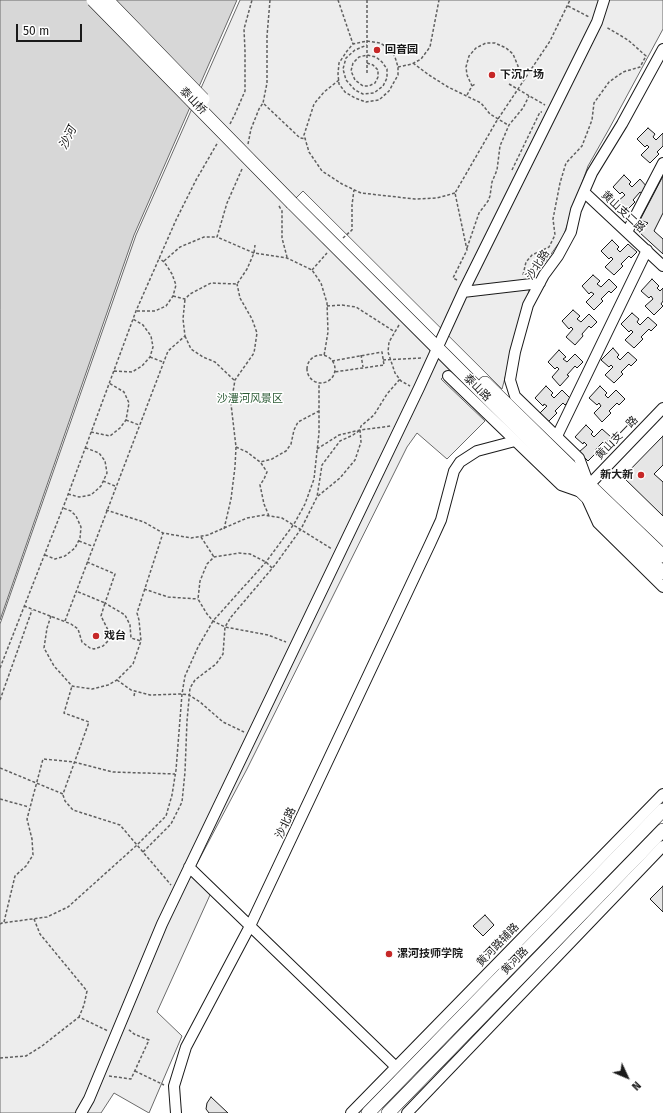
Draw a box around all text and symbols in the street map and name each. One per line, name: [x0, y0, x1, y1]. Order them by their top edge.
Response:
scale bar: [18, 16, 84, 42]
text: 50 m: [23, 24, 49, 38]
place label: 回音园: [385, 43, 418, 57]
marker: 回音园: [372, 45, 382, 55]
place label: 下沉广场: [500, 68, 544, 82]
marker: 下沉广场: [487, 70, 497, 80]
street label: 泰山桥: [177, 85, 209, 117]
water label: 沙河: [56, 124, 80, 152]
street label: 黄山支二路: [598, 188, 648, 236]
street label: 沙北路: [523, 248, 553, 282]
street label: 泰山路: [461, 372, 493, 404]
park label: 沙澧河风景区: [217, 392, 283, 406]
street label: 黄山支一路: [593, 414, 641, 462]
place label: 新大新: [600, 468, 633, 482]
marker: 新大新: [636, 470, 646, 480]
place label: 戏台: [104, 629, 126, 643]
marker: 戏台: [91, 631, 101, 641]
street label: 沙北路: [273, 805, 299, 841]
street label: 黄河路辅路: [474, 921, 522, 969]
street label: 黄河路: [499, 945, 531, 977]
place label: 漯河技师学院: [397, 947, 463, 961]
marker: 漯河技师学院: [384, 949, 394, 959]
north arrow: [607, 1057, 647, 1097]
text: N: [629, 1079, 643, 1093]

